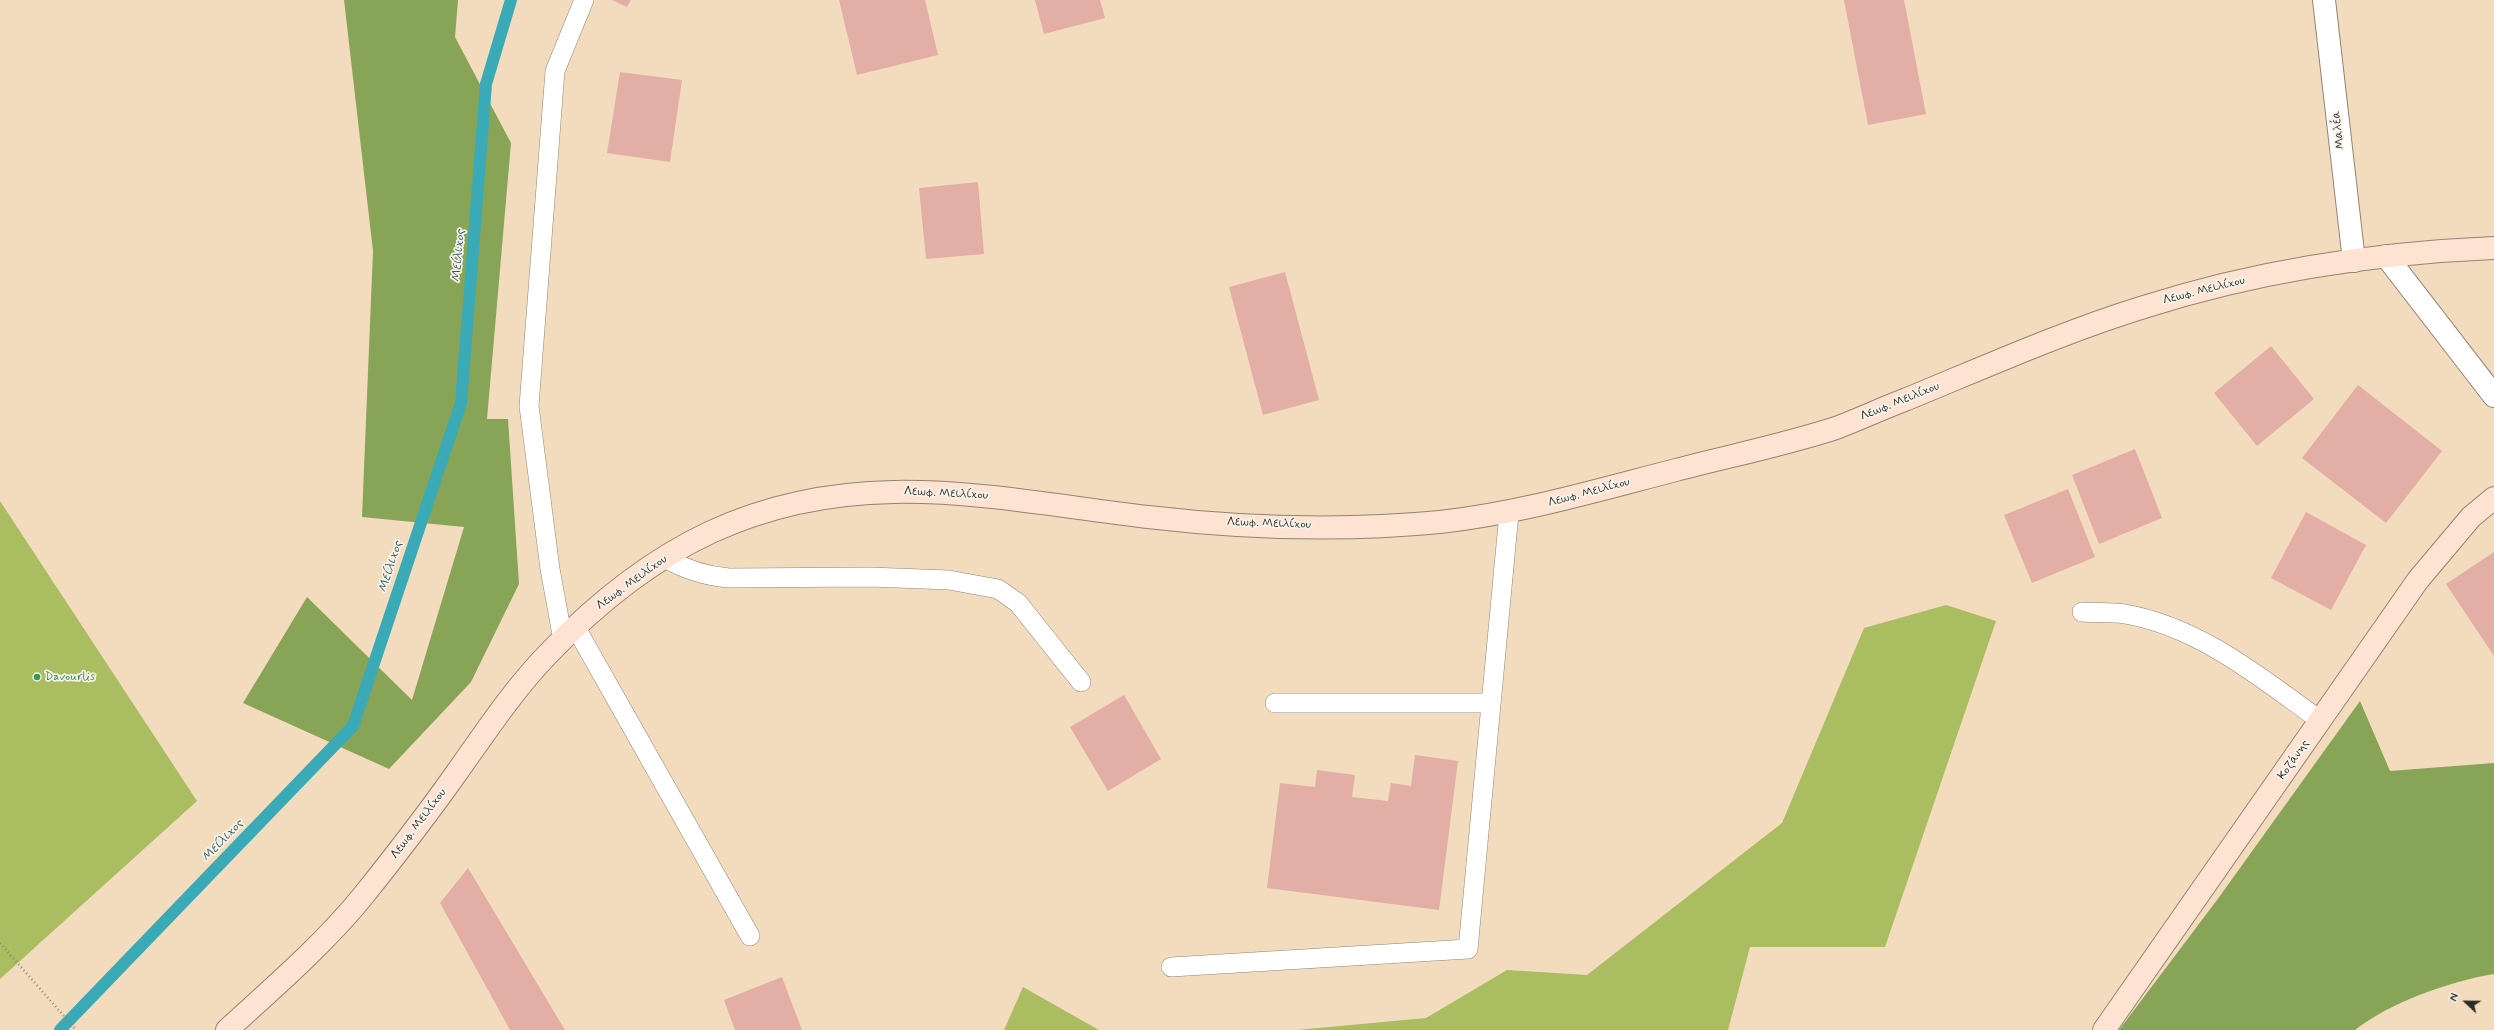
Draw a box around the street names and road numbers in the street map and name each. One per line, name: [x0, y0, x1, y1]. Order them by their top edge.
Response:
street label: Μαλέα: [2330, 110, 2348, 150]
street label: Λεωφ. Μειλίχου: [2161, 274, 2247, 308]
street label: Λεωφ. Μειλίχου: [1858, 380, 1942, 424]
street label: Λεωφ. Μειλίχου: [1546, 475, 1632, 511]
street label: Λεωφ. Μειλίχου: [904, 485, 988, 503]
street label: Λεωφ. Μειλίχου: [1227, 515, 1311, 533]
street label: Λεωφ. Μειλίχου: [594, 552, 670, 614]
street label: Κοζάνης: [2275, 737, 2313, 783]
street label: Λεωφ. Μειλίχου: [388, 786, 450, 862]

